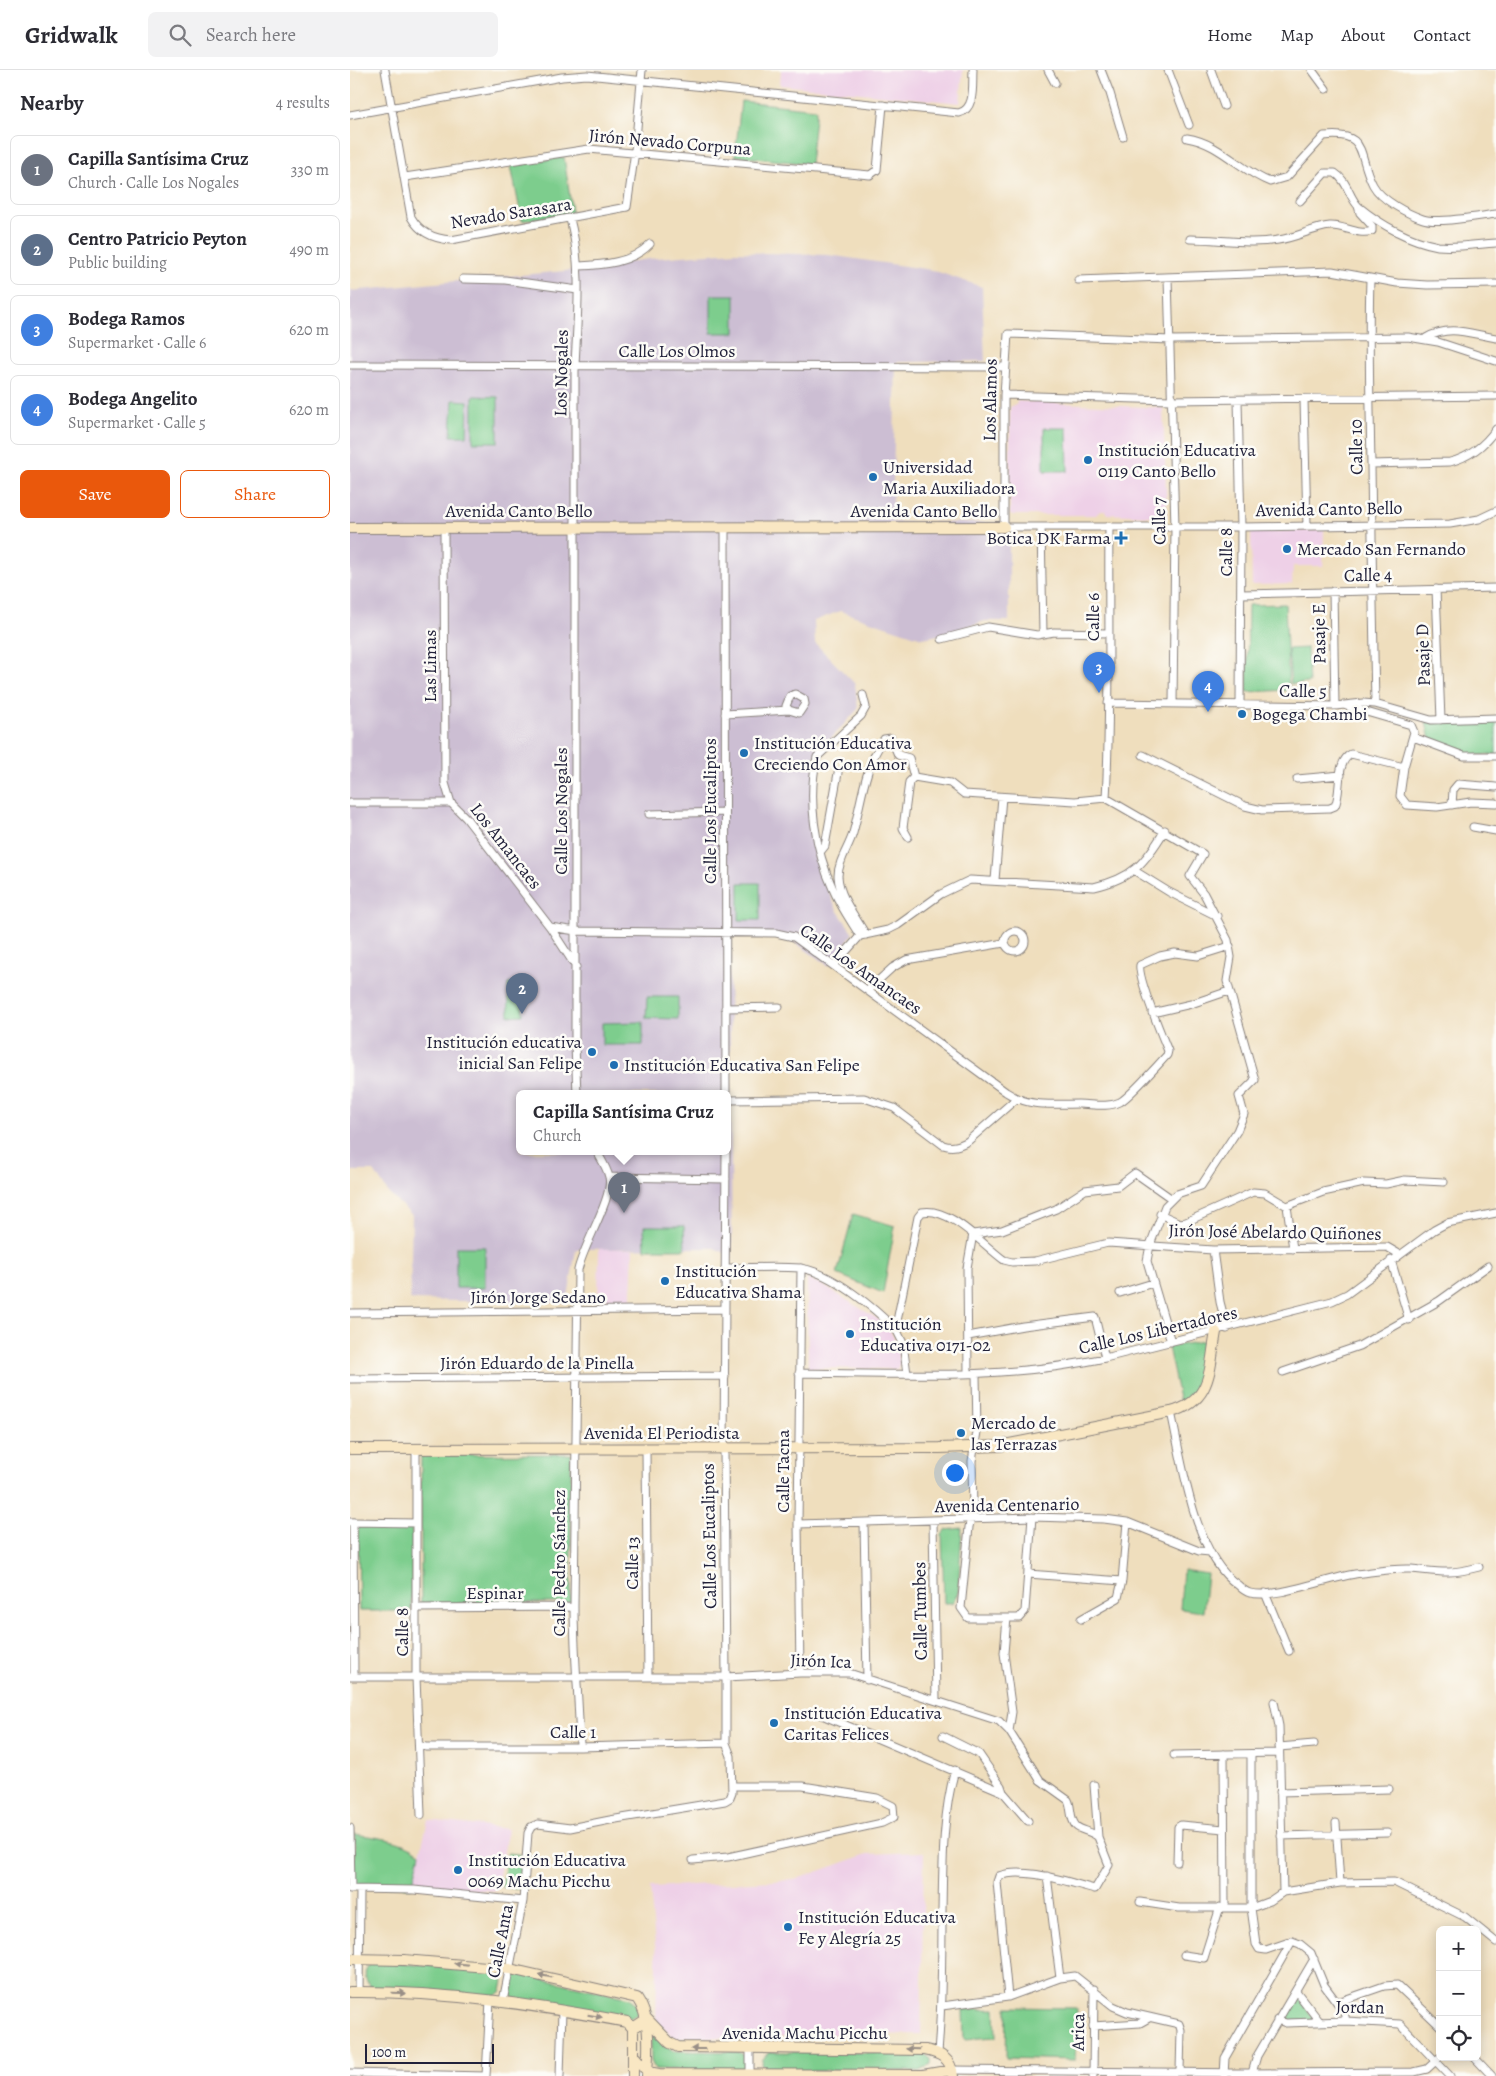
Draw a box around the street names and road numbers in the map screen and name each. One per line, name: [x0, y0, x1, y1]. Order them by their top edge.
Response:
street label: Jirón Nevado Corpuna: [588, 123, 753, 161]
street label: Nevado Sarasara: [449, 191, 574, 234]
street label: Los Nogales: [548, 329, 574, 417]
street label: Calle Los Olmos: [619, 339, 735, 363]
street label: Los Alamos: [977, 358, 1003, 442]
street label: Calle 10: [1344, 419, 1368, 475]
street label: Avenida Canto Bello: [1254, 496, 1403, 522]
street label: Calle 7: [1147, 497, 1171, 545]
street label: Avenida Canto Bello: [445, 499, 592, 523]
street label: Avenida Canto Bello: [850, 499, 997, 523]
street label: Calle 8: [1214, 528, 1238, 576]
street label: Calle 4: [1344, 563, 1392, 587]
street label: Calle 6: [1081, 593, 1105, 641]
street label: Pasaje E: [1306, 604, 1332, 664]
street label: Pasaje D: [1410, 623, 1436, 687]
street label: Las Limas: [418, 629, 442, 703]
street label: Calle 5: [1279, 679, 1327, 703]
street label: Calle Los Eucaliptos: [698, 738, 722, 884]
street label: Calle Los Nogales: [549, 747, 573, 875]
street label: Los Amancaes: [465, 798, 547, 894]
street label: Calle Los Amancaes: [795, 918, 927, 1020]
street label: Jirón José Abelardo Quiñones: [1168, 1218, 1382, 1246]
street label: Jirón Jorge Sedano: [470, 1285, 606, 1309]
street label: Calle Los Libertadores: [1076, 1300, 1240, 1360]
street label: Jirón Eduardo de la Pinella: [440, 1351, 635, 1375]
street label: Avenida El Periodista: [583, 1421, 740, 1445]
street label: Calle Tacna: [771, 1429, 795, 1513]
street label: Calle Los Eucaliptos: [696, 1463, 722, 1609]
street label: Calle Pedro Sánchez: [547, 1489, 571, 1637]
street label: Avenida Centenario: [934, 1492, 1079, 1518]
street label: Calle 13: [620, 1536, 644, 1590]
street label: Calle Tumbes: [907, 1562, 933, 1660]
street label: Espinar: [466, 1581, 524, 1605]
street label: Calle 8: [390, 1608, 414, 1656]
street label: Jirón Ica: [790, 1648, 853, 1674]
street label: Calle 1: [550, 1720, 596, 1744]
street label: Calle Anta: [481, 1902, 519, 1980]
street label: Jordan: [1335, 1995, 1385, 2019]
street label: Arica: [1066, 2012, 1090, 2052]
street label: Avenida Machu Picchu: [721, 2021, 888, 2045]

